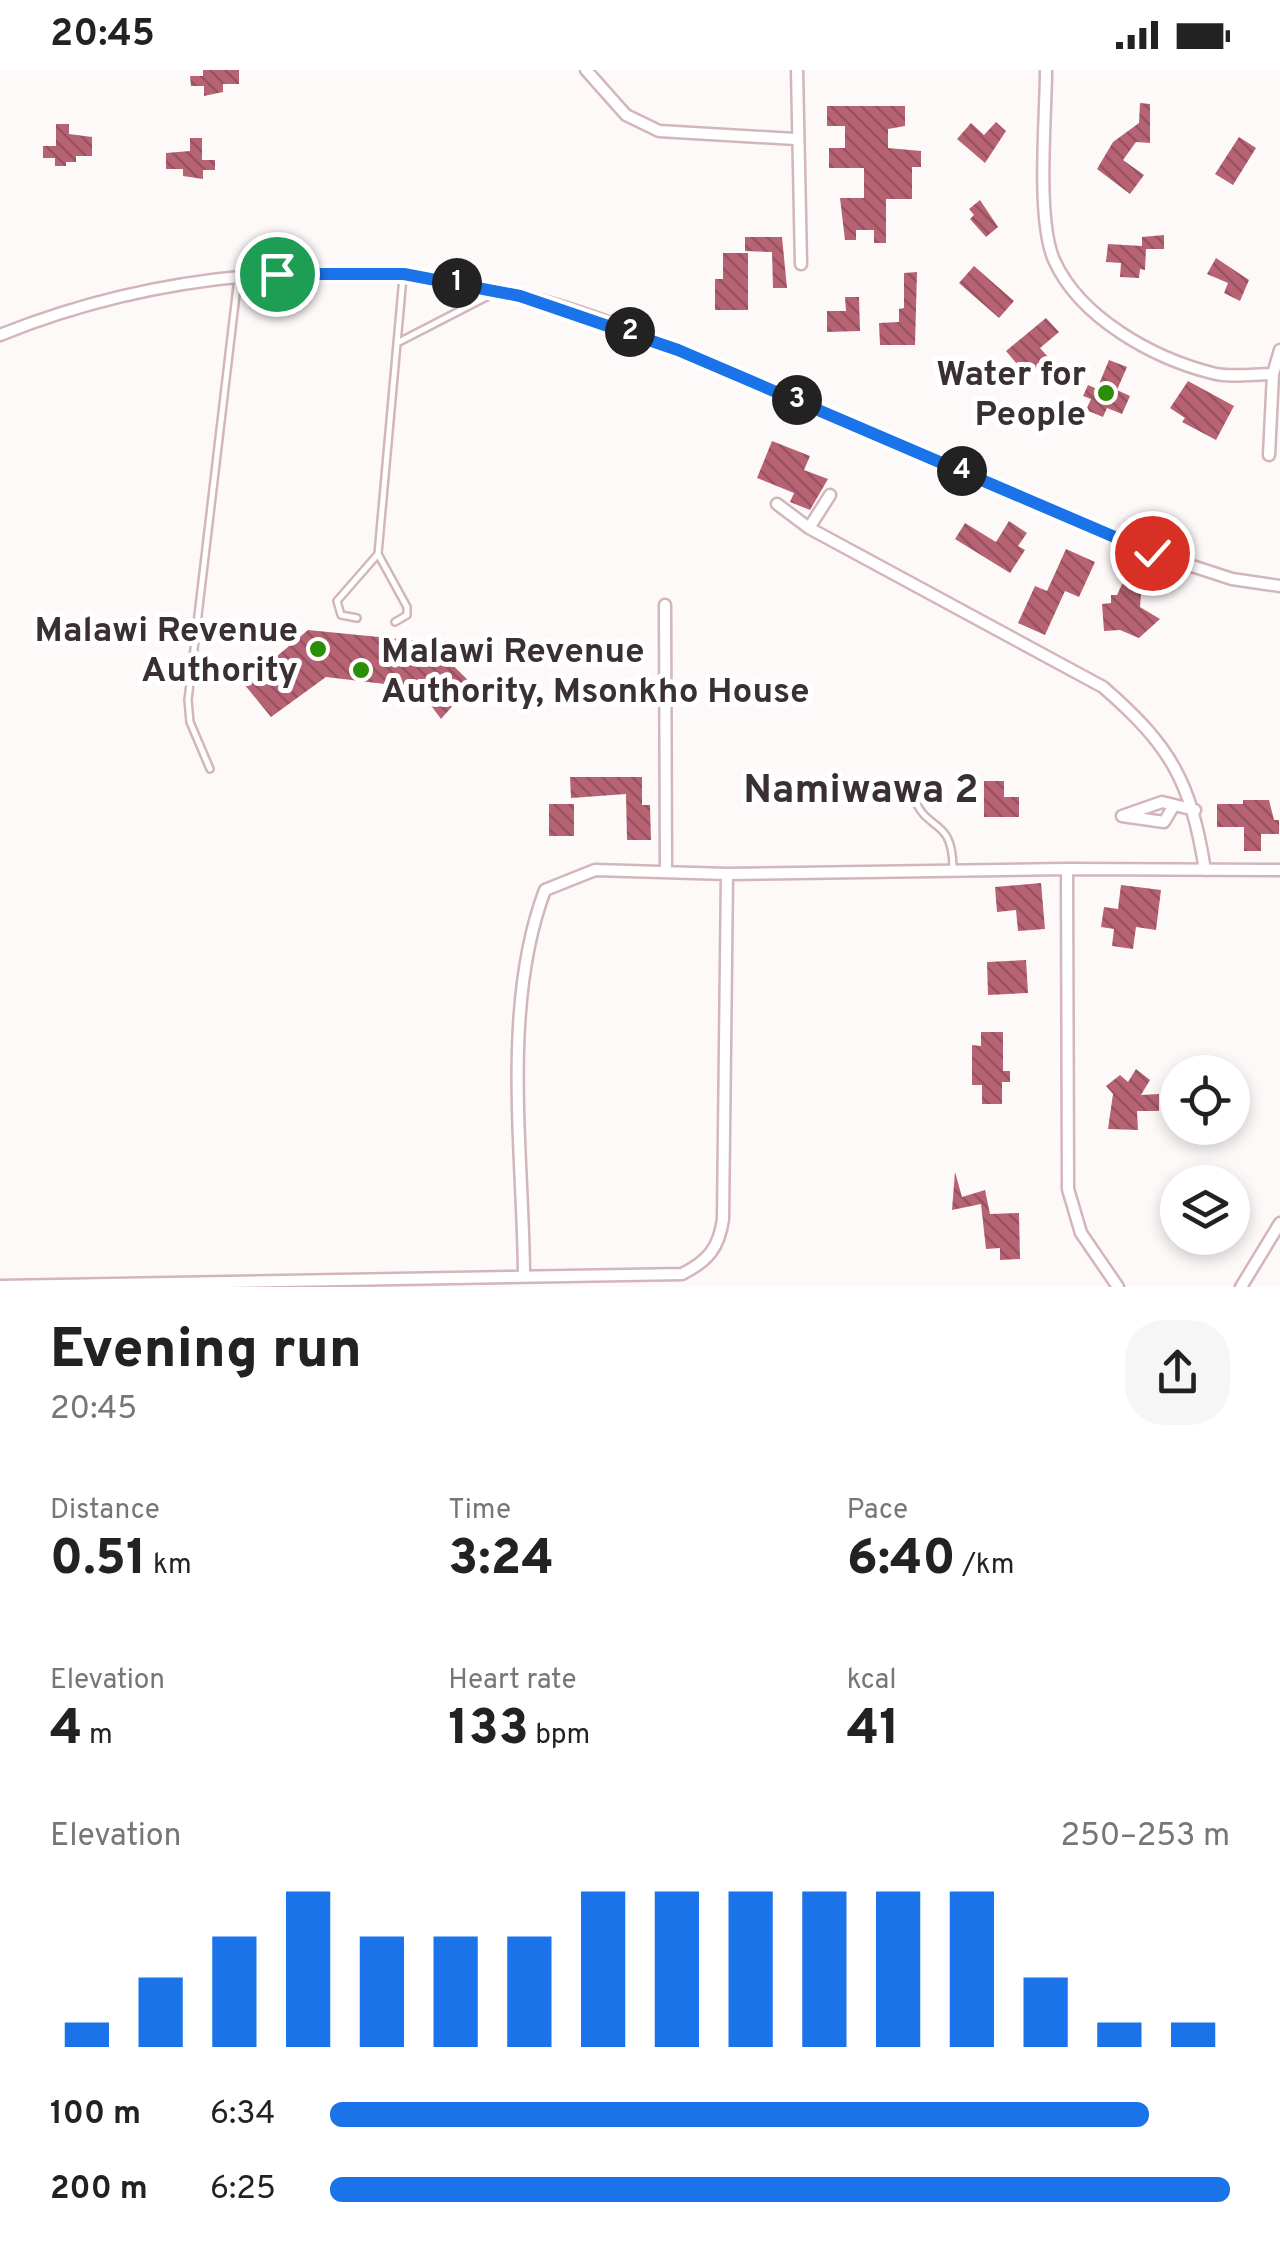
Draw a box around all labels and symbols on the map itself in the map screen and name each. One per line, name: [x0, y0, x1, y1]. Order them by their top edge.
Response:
pin: [235, 232, 320, 317]
pin: 1: [432, 258, 482, 308]
pin: 2: [605, 307, 655, 357]
place label: Water for People: [936, 354, 1086, 438]
pin: 3: [772, 375, 822, 425]
marker: Water for People: [1095, 382, 1117, 404]
pin: 4: [937, 446, 987, 496]
pin: [1110, 511, 1195, 596]
place label: Malawi Revenue Authority: [35, 610, 298, 694]
place label: Malawi Revenue Authority, Msonkho House: [381, 631, 810, 715]
marker: Malawi Revenue Authority: [307, 638, 329, 660]
marker: Malawi Revenue Authority, Msonkho House: [350, 659, 372, 681]
district label: Namiwawa 2: [743, 767, 979, 817]

